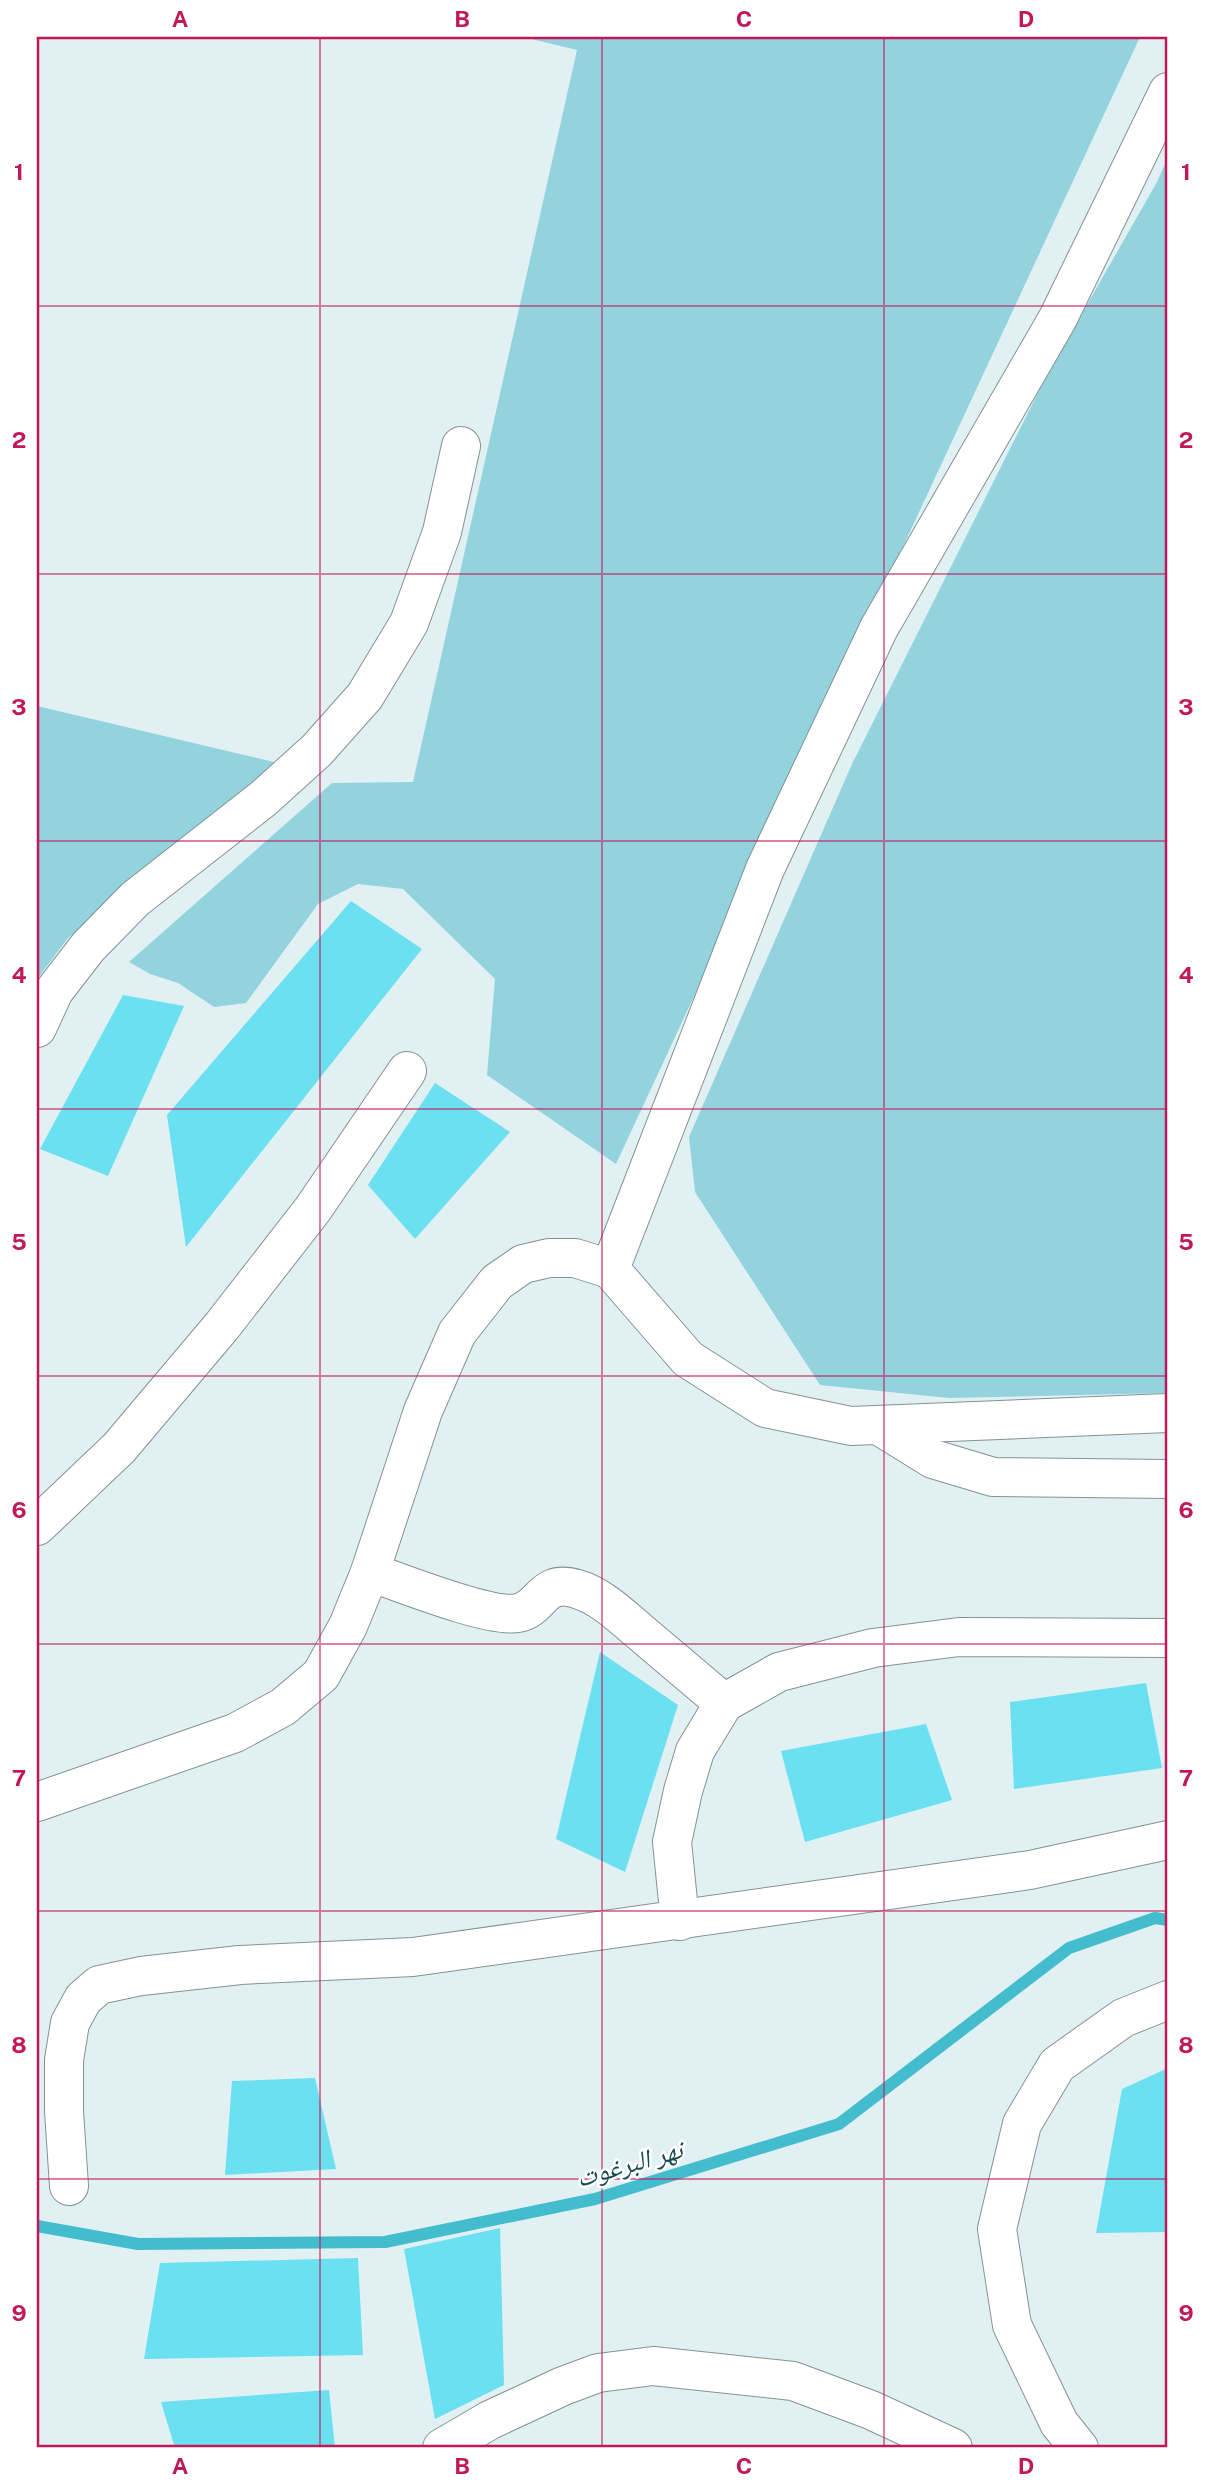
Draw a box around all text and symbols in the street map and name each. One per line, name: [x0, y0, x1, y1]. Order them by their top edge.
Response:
text: A: [172, 5, 189, 32]
text: B: [454, 5, 470, 32]
text: C: [736, 5, 752, 32]
text: D: [1018, 5, 1034, 32]
text: 1: [14, 158, 24, 185]
text: 1: [1181, 158, 1191, 185]
text: 2: [12, 426, 26, 453]
text: 2: [1179, 426, 1193, 453]
text: 3: [11, 693, 27, 720]
text: 3: [1178, 693, 1194, 720]
text: 4: [11, 961, 27, 988]
text: 4: [1178, 961, 1194, 988]
text: 5: [11, 1228, 27, 1255]
text: 5: [1178, 1228, 1194, 1255]
text: 6: [11, 1496, 27, 1523]
text: 6: [1178, 1496, 1194, 1523]
text: 7: [12, 1764, 26, 1791]
text: 7: [1179, 1764, 1193, 1791]
text: 8: [11, 2031, 27, 2058]
text: 8: [1178, 2031, 1194, 2058]
water label: نهر البرغوت: [572, 2132, 689, 2193]
text: 9: [11, 2299, 27, 2326]
text: 9: [1178, 2299, 1194, 2326]
text: A: [172, 2452, 189, 2479]
text: B: [454, 2452, 470, 2479]
text: C: [736, 2452, 752, 2479]
text: D: [1018, 2452, 1034, 2479]

